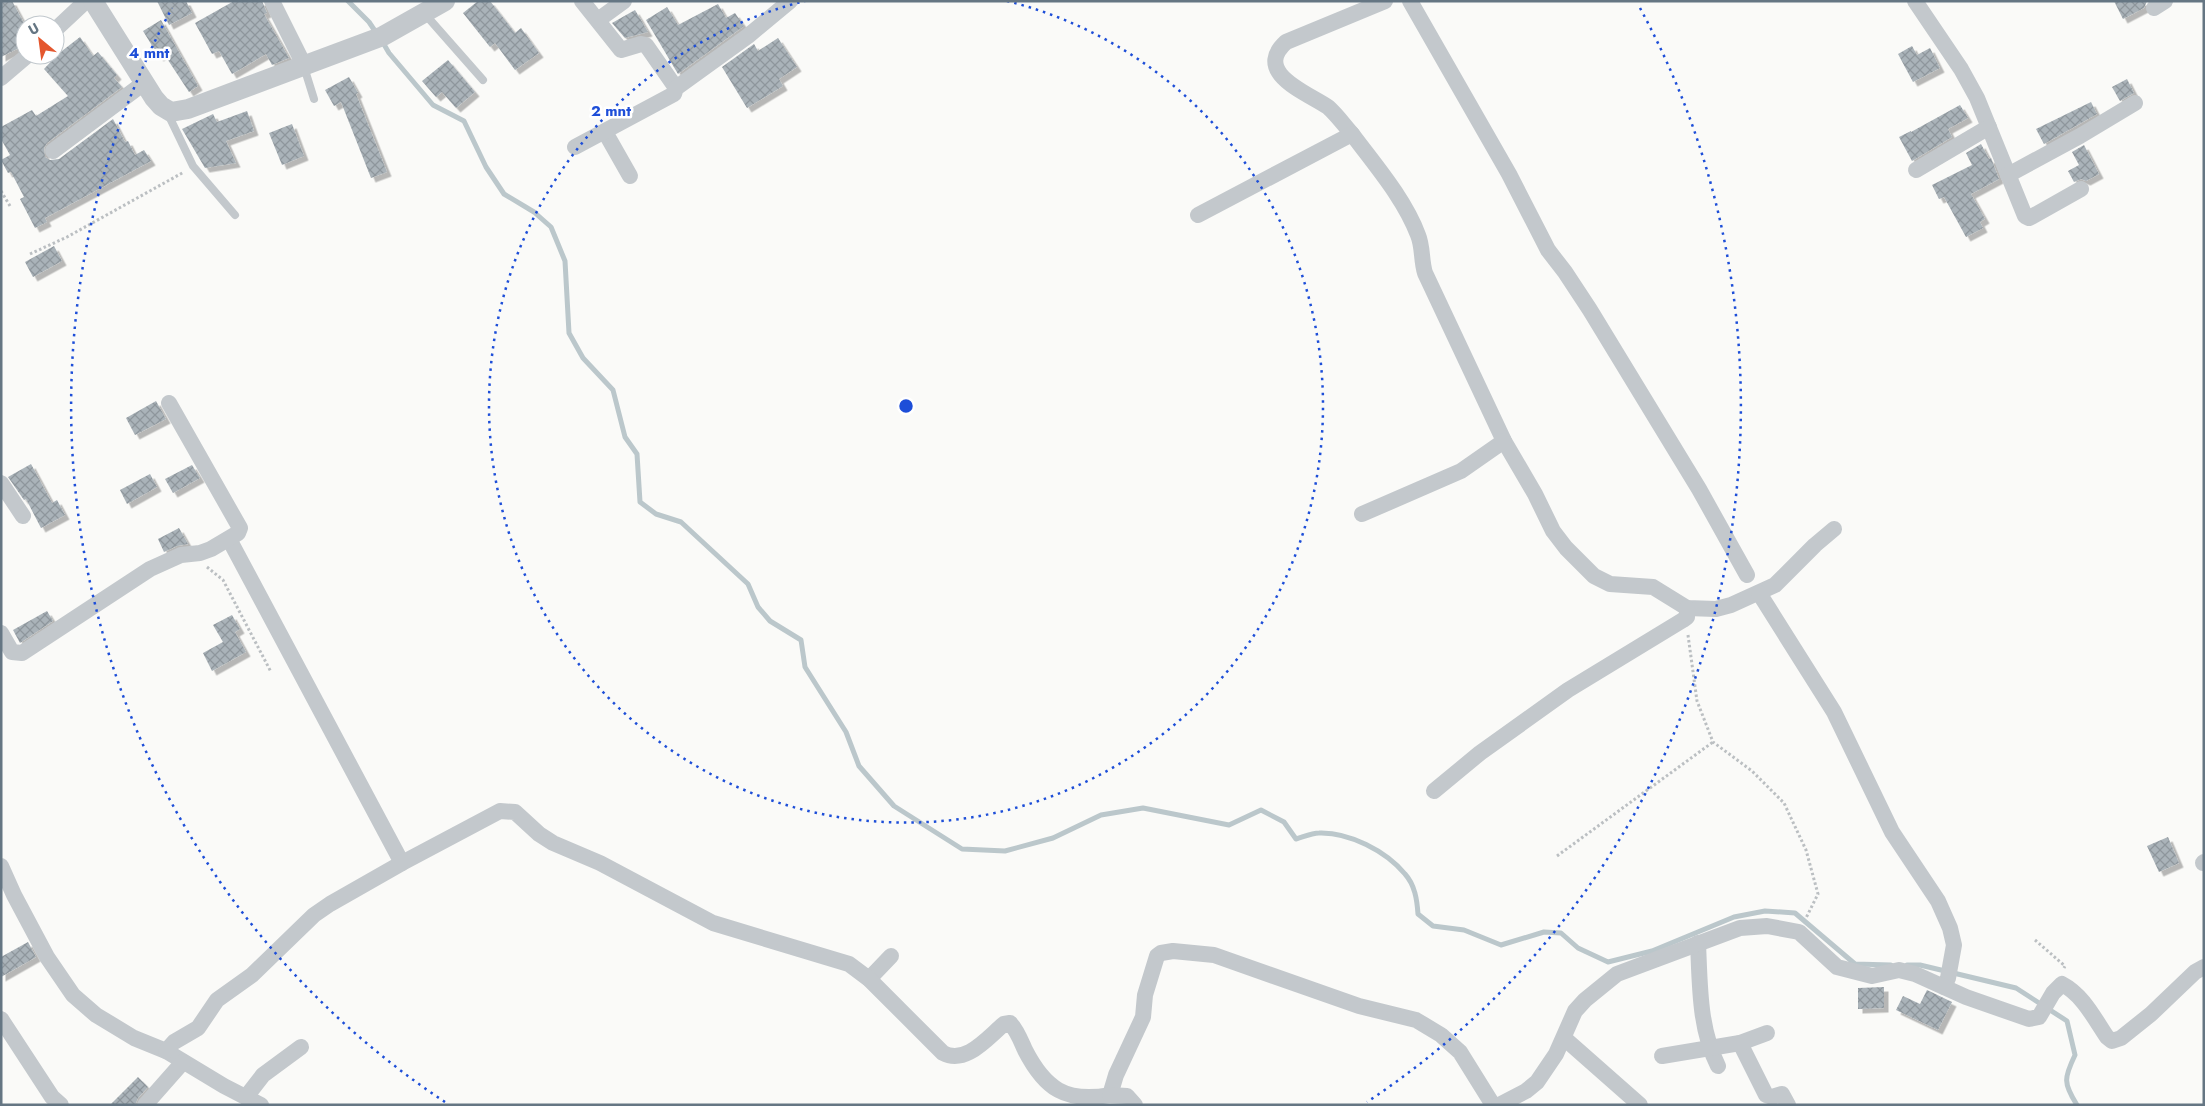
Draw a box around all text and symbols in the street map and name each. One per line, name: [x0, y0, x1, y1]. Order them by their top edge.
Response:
north arrow: [15, 15, 65, 65]
text: U: [25, 18, 43, 40]
text: 4 mnt: [129, 42, 170, 64]
text: 2 mnt: [591, 100, 631, 122]
centre of rings: [897, 397, 915, 415]

